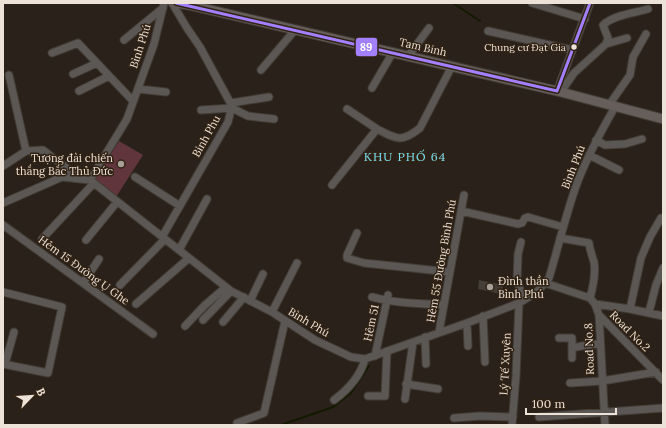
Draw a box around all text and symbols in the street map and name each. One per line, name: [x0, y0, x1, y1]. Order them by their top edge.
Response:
street label: Bình Phú: [126, 22, 154, 70]
street label: Tam Binh: [398, 35, 448, 59]
line badge: 89: [355, 37, 378, 57]
text: 89: [360, 40, 372, 54]
place label: Chung cư Đạt Gia: [484, 41, 566, 54]
marker: Chung cư Đạt Gia: [569, 42, 579, 52]
street label: Binh Phu: [189, 112, 223, 159]
street label: Bình Phú: [558, 143, 588, 191]
district label: KHU PHỐ 64: [364, 149, 446, 164]
place label: Tượng đài chiến thắng Bắc Thủ Đức: [16, 151, 113, 178]
marker: Tượng đài chiến thắng Bắc Thủ Đức: [116, 159, 126, 169]
street label: Hẻm 55 Đường Bình Phú: [423, 198, 459, 324]
street label: Hẻm 15 Đường Ụ Ghe: [36, 232, 132, 308]
place label: Đình thần Bình Phú: [498, 274, 549, 301]
marker: Đình thần Bình Phú: [485, 282, 495, 292]
street label: Hẻm 51: [360, 303, 382, 343]
street label: Bình Phú: [286, 304, 333, 340]
street label: Road No.2: [607, 308, 653, 354]
street label: Road No.8: [581, 323, 597, 375]
street label: Lý Tế Xuyên: [496, 332, 514, 396]
north arrow: [12, 376, 52, 416]
text: B: [33, 386, 49, 398]
scale bar: [526, 390, 616, 416]
text: 100 m: [532, 396, 565, 411]

